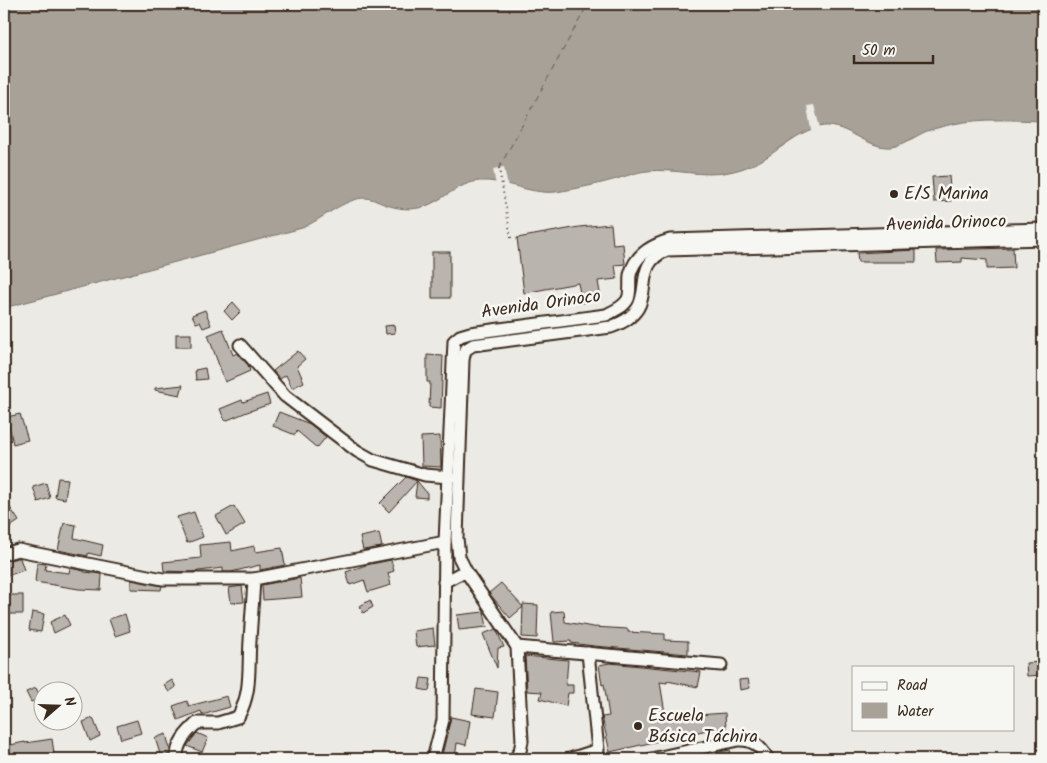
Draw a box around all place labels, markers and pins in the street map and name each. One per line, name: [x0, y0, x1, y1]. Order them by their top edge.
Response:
place label: E/S Marina: [904, 180, 989, 209]
marker: E/S Marina: [888, 188, 900, 200]
place label: Escuela Básica Táchira: [648, 702, 758, 752]
marker: Escuela Básica Táchira: [632, 720, 644, 732]

